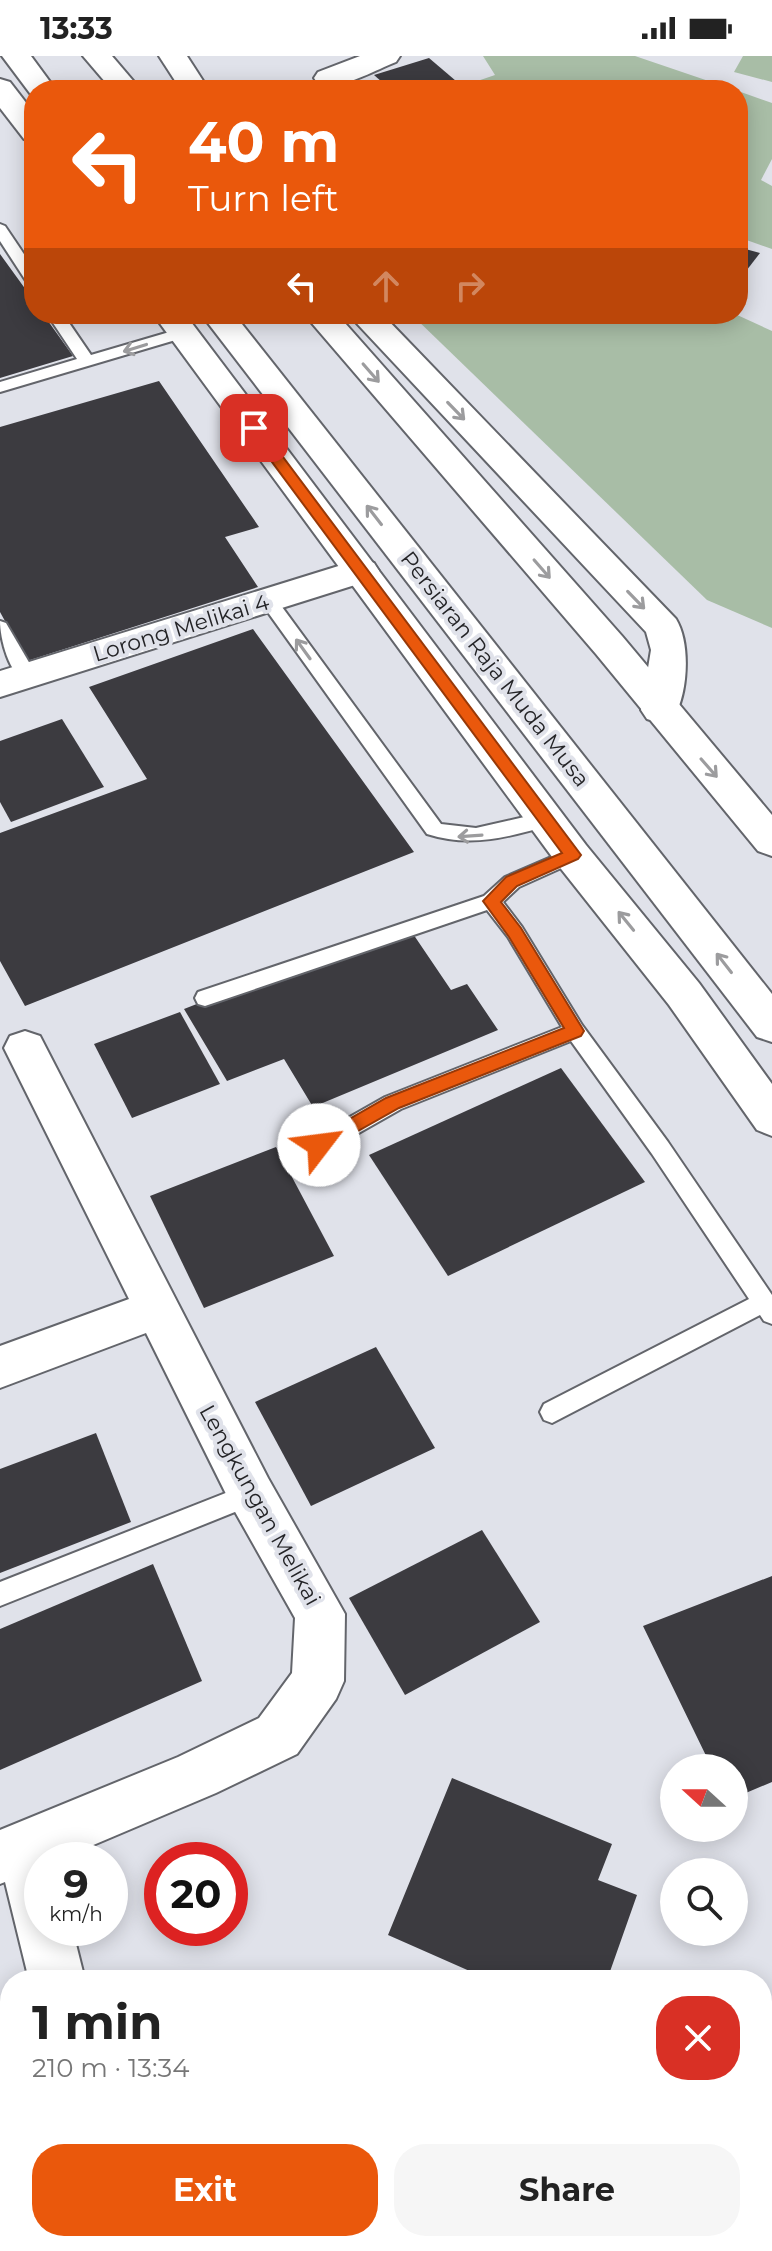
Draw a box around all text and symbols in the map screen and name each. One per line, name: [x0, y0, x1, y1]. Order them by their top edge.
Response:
text: 13:33: [40, 10, 113, 47]
text: 40 m: [188, 108, 339, 176]
icon: left: [56, 112, 160, 216]
text: Turn left: [188, 176, 339, 220]
icon: left: [280, 264, 324, 308]
icon: ahead: [364, 264, 408, 308]
icon: right: [448, 264, 492, 308]
one-way arrow: [122, 341, 148, 356]
one-way arrow: [361, 363, 379, 383]
pin: [220, 394, 288, 462]
one-way arrow: [447, 401, 466, 421]
icon: arrive: [232, 406, 276, 450]
one-way arrow: [366, 505, 383, 527]
street label: Persiaran Raja Muda Musa: [395, 546, 595, 792]
one-way arrow: [533, 558, 551, 578]
street label: Lorong Melikai 4: [90, 588, 273, 668]
one-way arrow: [626, 590, 645, 610]
one-way arrow: [295, 638, 312, 660]
one-way arrow: [700, 757, 718, 778]
one-way arrow: [457, 829, 484, 844]
one-way arrow: [617, 911, 634, 932]
one-way arrow: [715, 953, 733, 974]
position arrow: [277, 1103, 361, 1187]
street label: Lengkungan Melikai: [194, 1400, 326, 1610]
north arrow: [660, 1754, 748, 1842]
map controls: [660, 1754, 748, 1946]
speed limit sign: 20: [144, 1842, 248, 1946]
button: search: [660, 1858, 748, 1946]
text: 9: [63, 1859, 89, 1908]
text: km/h: [49, 1902, 103, 1926]
text: 1 min: [32, 1993, 162, 2051]
button: close: [656, 1996, 740, 2080]
text: 210 m · 13:34: [32, 2052, 189, 2084]
button: Exit: [32, 2144, 378, 2236]
button: Share: [394, 2144, 740, 2236]

